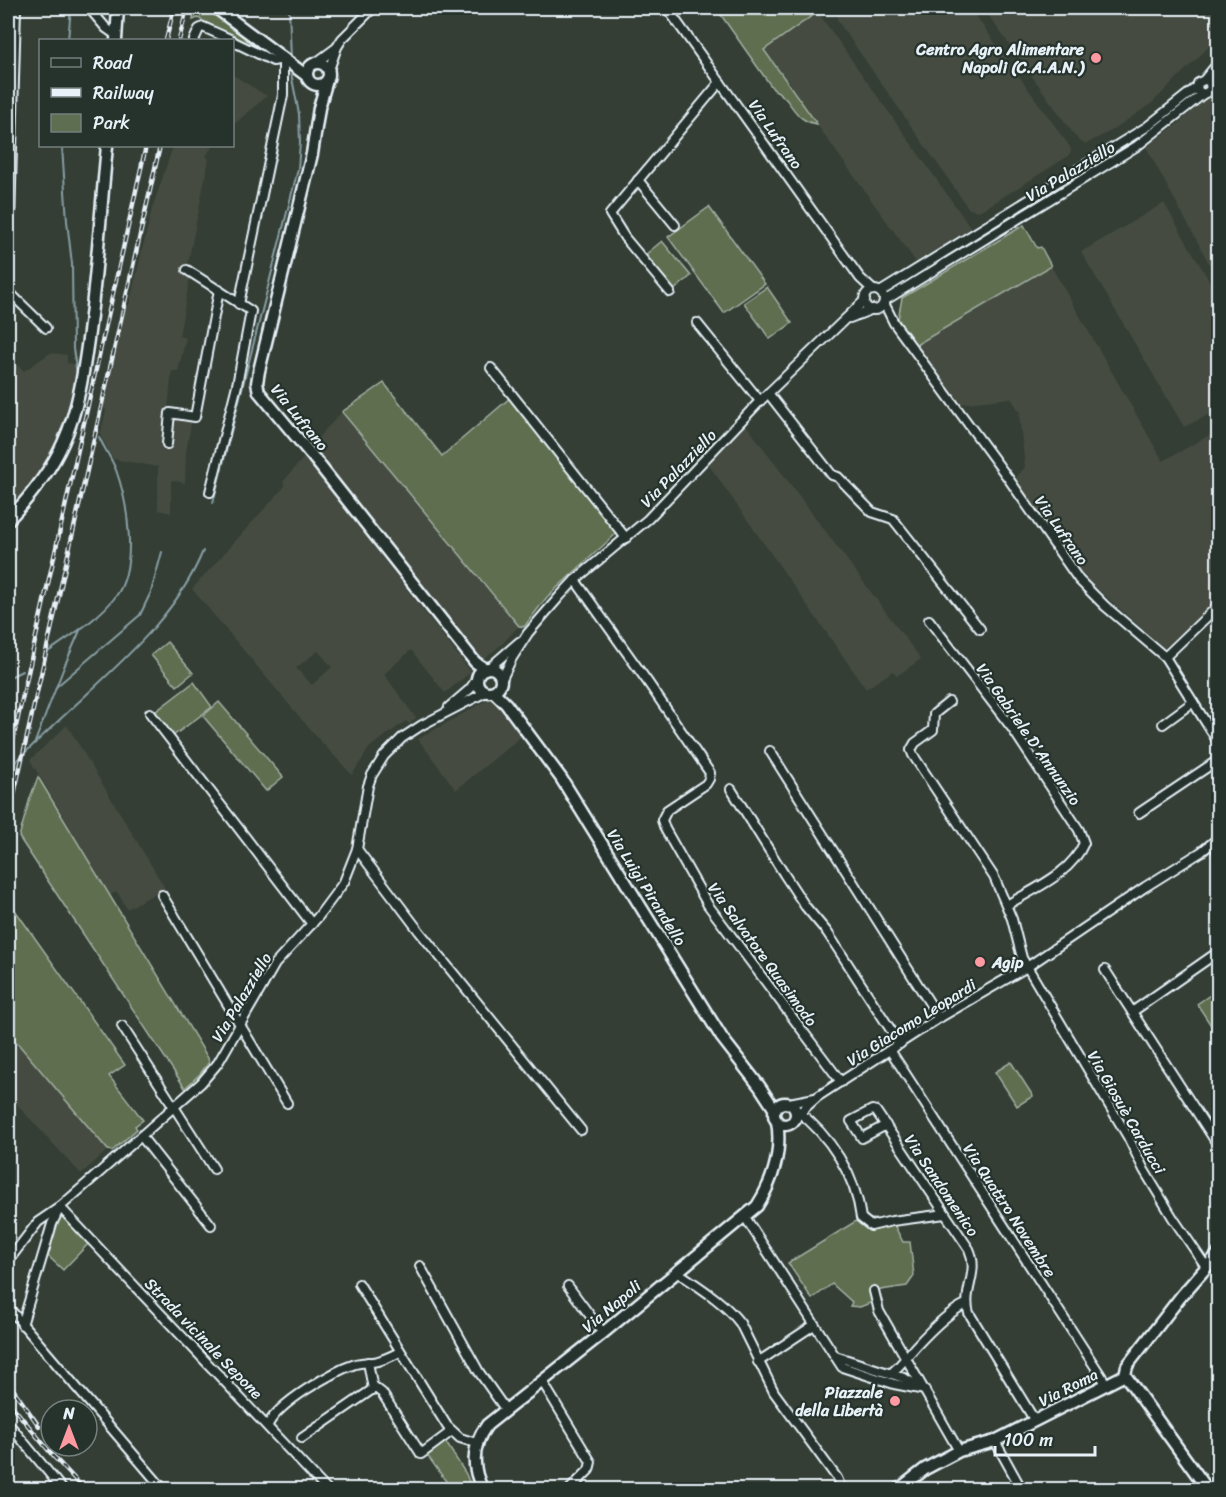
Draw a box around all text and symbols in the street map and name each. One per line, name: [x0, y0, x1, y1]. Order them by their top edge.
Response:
place label: Centro Agro Alimentare Napoli (C.A.A.N.): [915, 35, 1085, 82]
legend: [39, 39, 234, 147]
text: Road: [93, 47, 133, 79]
marker: Centro Agro Alimentare Napoli (C.A.A.N.): [1089, 51, 1103, 65]
text: Railway: [93, 77, 155, 109]
street label: Via Lufrano: [741, 93, 811, 176]
text: Park: [93, 107, 130, 139]
street label: Via Palazziello: [1020, 133, 1121, 210]
street label: Via Lufrano: [263, 377, 336, 458]
street label: Via Palazziello: [633, 422, 724, 515]
street label: Via Lufrano: [1027, 489, 1097, 572]
street label: Via Gabriele D'Annunzio: [968, 657, 1089, 812]
street label: Via Luigi Pirandello: [599, 823, 694, 952]
street label: Via Salvatore Quasimodo: [700, 876, 825, 1033]
street label: Via Palazziello: [203, 947, 280, 1048]
place label: Agip: [991, 948, 1024, 977]
marker: Agip: [973, 955, 987, 969]
street label: Via Giacomo Leopardi: [841, 970, 982, 1074]
street label: Via Giosuè Carducci: [1079, 1045, 1174, 1180]
street label: Via Sandomenico: [896, 1128, 987, 1243]
street label: Via Quattro Novembre: [955, 1137, 1064, 1283]
street label: Strada vicinale Sepone: [137, 1270, 270, 1406]
street label: Via Napoli: [575, 1272, 648, 1340]
street label: Via Roma: [1033, 1360, 1103, 1415]
place label: Piazzale della Libertà: [795, 1378, 884, 1425]
marker: Piazzale della Libertà: [888, 1394, 902, 1408]
north arrow: [39, 1398, 99, 1458]
text: N: [62, 1399, 75, 1428]
scale bar: [995, 1419, 1096, 1457]
text: 100 m: [1004, 1424, 1053, 1456]

